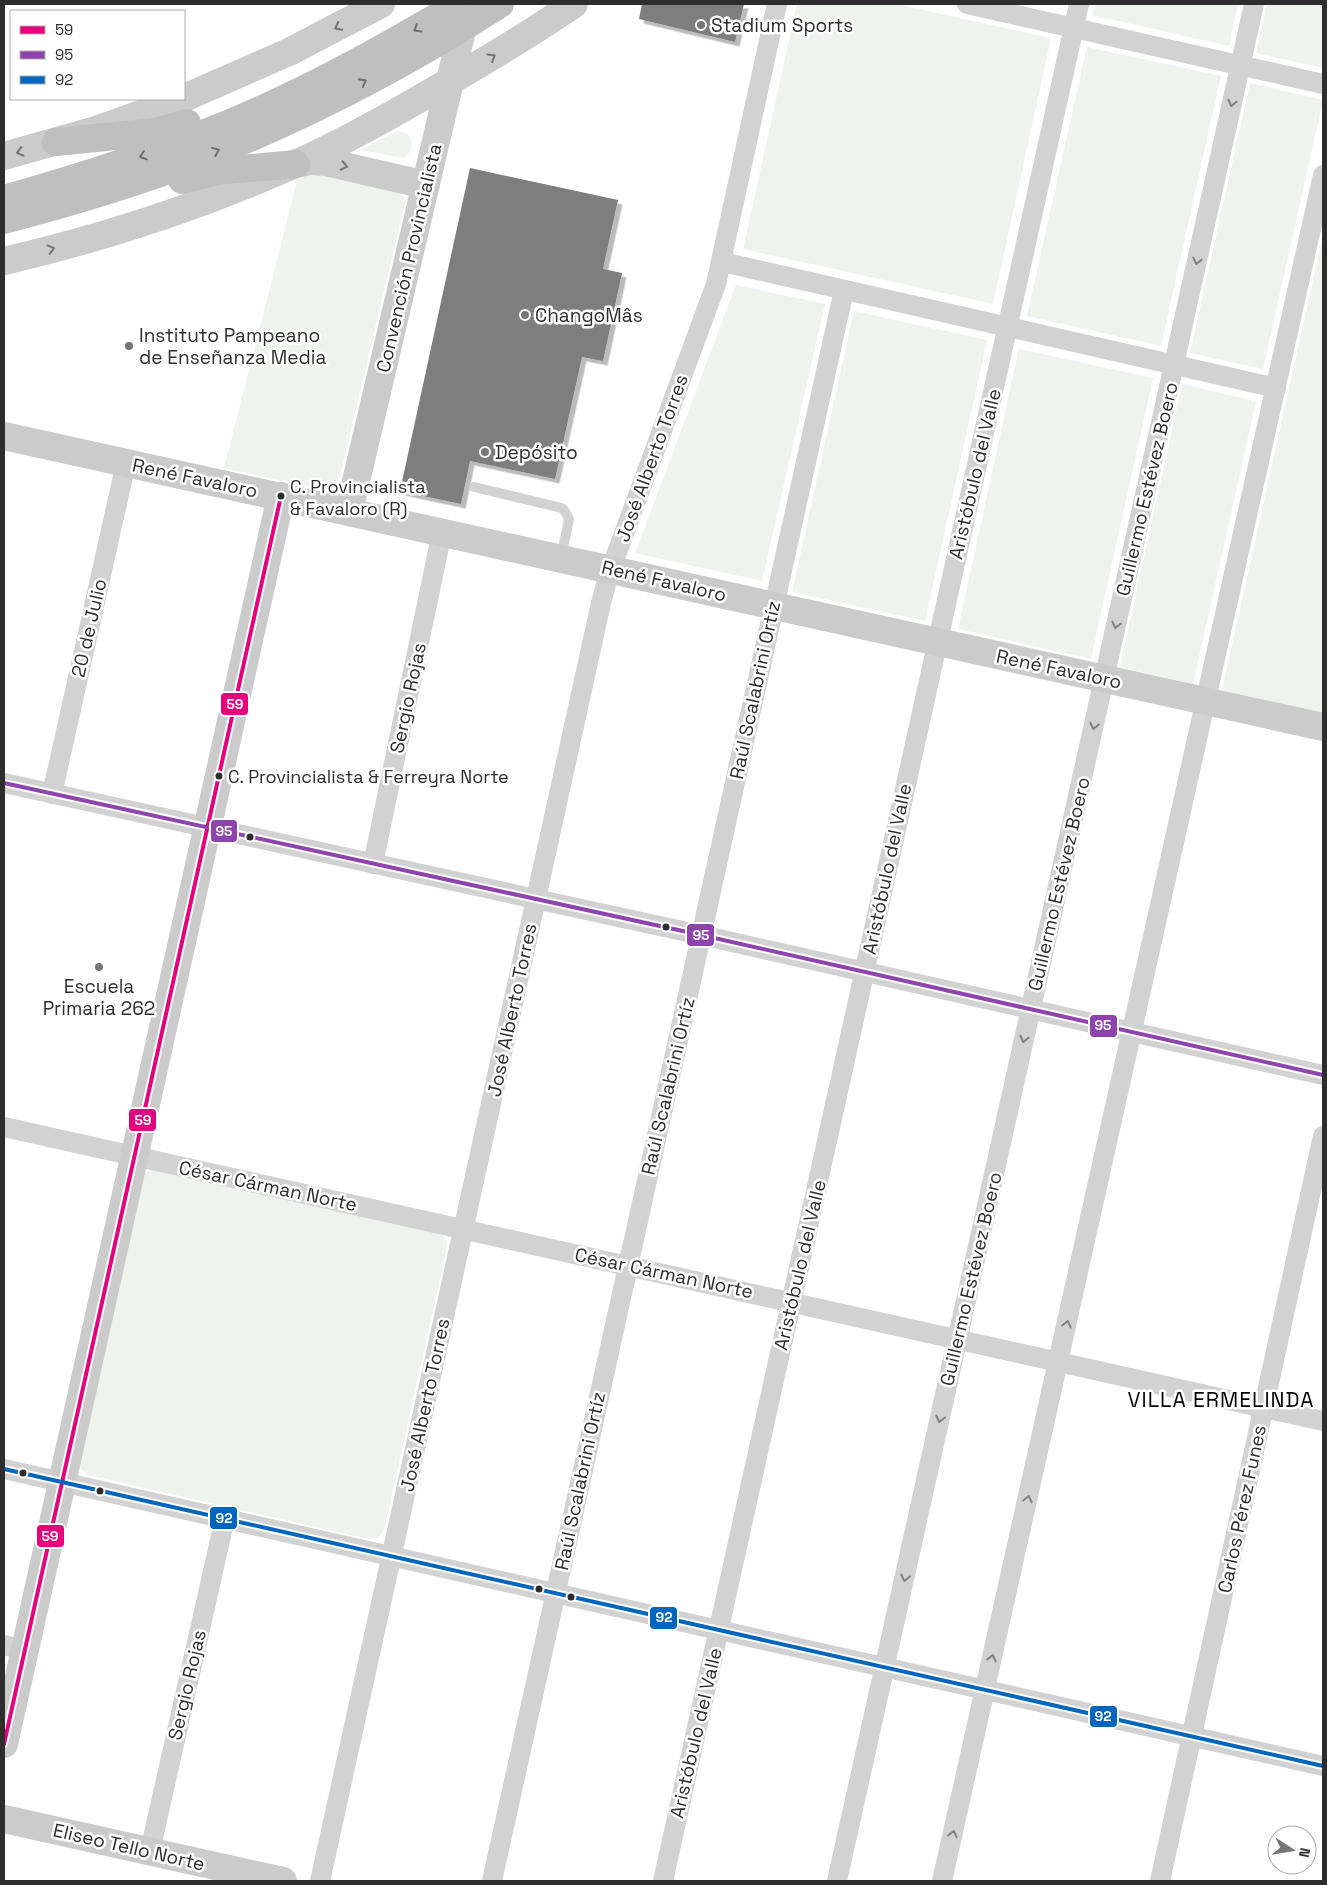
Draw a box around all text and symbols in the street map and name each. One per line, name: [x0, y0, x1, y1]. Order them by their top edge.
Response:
legend: [10, 10, 185, 100]
place label: Stadium Sports: [711, 13, 853, 38]
marker: Stadium Sports: [695, 19, 707, 31]
text: 59: [55, 20, 73, 39]
one-way arrow: [334, 21, 343, 31]
one-way arrow: [414, 23, 423, 33]
text: 95: [55, 45, 73, 64]
one-way arrow: [487, 54, 496, 64]
text: 92: [55, 70, 73, 89]
one-way arrow: [358, 78, 367, 88]
one-way arrow: [1227, 98, 1238, 107]
street label: Convención Provincialista: [370, 141, 448, 375]
one-way arrow: [16, 146, 24, 156]
one-way arrow: [211, 147, 220, 157]
one-way arrow: [139, 150, 148, 160]
one-way arrow: [340, 161, 348, 171]
one-way arrow: [47, 244, 55, 255]
one-way arrow: [1192, 257, 1203, 266]
place label: ChangoMâs: [535, 303, 643, 328]
marker: ChangoMâs: [519, 309, 531, 321]
place label: Instituto Pampeano de Enseñanza Media: [139, 323, 326, 370]
marker: Instituto Pampeano de Enseñanza Media: [123, 340, 135, 352]
street label: José Alberto Torres: [610, 371, 694, 545]
street label: Guillermo Estévez Boero: [1110, 380, 1184, 598]
street label: Aristóbulo del Valle: [943, 386, 1007, 562]
place label: Depósito: [495, 440, 578, 465]
marker: Depósito: [479, 446, 491, 458]
street label: René Favaloro: [130, 453, 260, 503]
place label: C. Provincialista & Favaloro (R): [290, 475, 426, 520]
marker: C. Provincialista & Favaloro (R): [276, 491, 286, 501]
street label: René Favaloro: [599, 554, 729, 608]
street label: 20 de Julio: [66, 576, 112, 680]
street label: Raúl Scalabrini Ortíz: [724, 599, 786, 781]
one-way arrow: [1111, 620, 1122, 629]
street label: Sergio Rojas: [384, 640, 432, 756]
street label: René Favaloro: [994, 644, 1124, 694]
line badge: 59: [220, 692, 249, 716]
text: 59: [226, 695, 244, 713]
one-way arrow: [1089, 722, 1100, 731]
place label: C. Provincialista & Ferreyra Norte: [228, 765, 509, 788]
marker: C. Provincialista & Ferreyra Norte: [214, 771, 224, 781]
street label: Guillermo Estévez Boero: [1022, 775, 1096, 993]
street label: Aristóbulo del Valle: [857, 781, 917, 957]
line badge: 95: [210, 819, 238, 843]
text: 95: [215, 822, 233, 840]
unlabelled marker: [245, 832, 255, 842]
street label: José Alberto Torres: [481, 921, 543, 1099]
unlabelled marker: [661, 922, 671, 932]
line badge: 95: [686, 923, 715, 947]
text: 95: [692, 926, 710, 944]
marker: Escuela Primaria 262: [93, 961, 105, 973]
place label: Escuela Primaria 262: [43, 974, 155, 1021]
street label: Raúl Scalabrini Ortíz: [635, 995, 701, 1177]
line badge: 95: [1089, 1014, 1118, 1038]
text: 95: [1094, 1016, 1112, 1034]
one-way arrow: [1020, 1034, 1030, 1043]
line badge: 59: [128, 1108, 157, 1132]
text: 59: [134, 1111, 152, 1129]
street label: César Cárman Norte: [177, 1155, 359, 1217]
street label: Guillermo Estévez Boero: [934, 1170, 1008, 1388]
street label: Aristóbulo del Valle: [768, 1177, 832, 1353]
street label: César Cárman Norte: [573, 1242, 755, 1304]
street label: José Alberto Torres: [394, 1316, 456, 1494]
one-way arrow: [1061, 1319, 1072, 1328]
district label: VILLA ERMELINDA: [1128, 1386, 1314, 1413]
street label: Raúl Scalabrini Ortíz: [549, 1390, 611, 1572]
one-way arrow: [935, 1415, 946, 1424]
street label: Carlos Pérez Funes: [1212, 1423, 1272, 1595]
unlabelled marker: [18, 1468, 28, 1478]
unlabelled marker: [95, 1486, 105, 1496]
one-way arrow: [1022, 1495, 1033, 1504]
line badge: 92: [209, 1506, 238, 1530]
text: 92: [216, 1509, 232, 1527]
line badge: 59: [36, 1524, 65, 1548]
text: 59: [41, 1527, 59, 1545]
one-way arrow: [900, 1574, 911, 1582]
unlabelled marker: [534, 1584, 544, 1594]
unlabelled marker: [566, 1592, 576, 1602]
line badge: 92: [649, 1606, 678, 1630]
text: 92: [656, 1608, 672, 1626]
street label: Sergio Rojas: [162, 1627, 212, 1743]
street label: Aristóbulo del Valle: [664, 1645, 728, 1821]
one-way arrow: [986, 1654, 997, 1662]
line badge: 92: [1089, 1705, 1118, 1728]
text: 92: [1095, 1707, 1111, 1725]
street label: Eliseo Tello Norte: [51, 1817, 207, 1877]
north arrow: [1267, 1825, 1317, 1875]
one-way arrow: [947, 1829, 958, 1838]
text: N: [1295, 1846, 1314, 1859]

